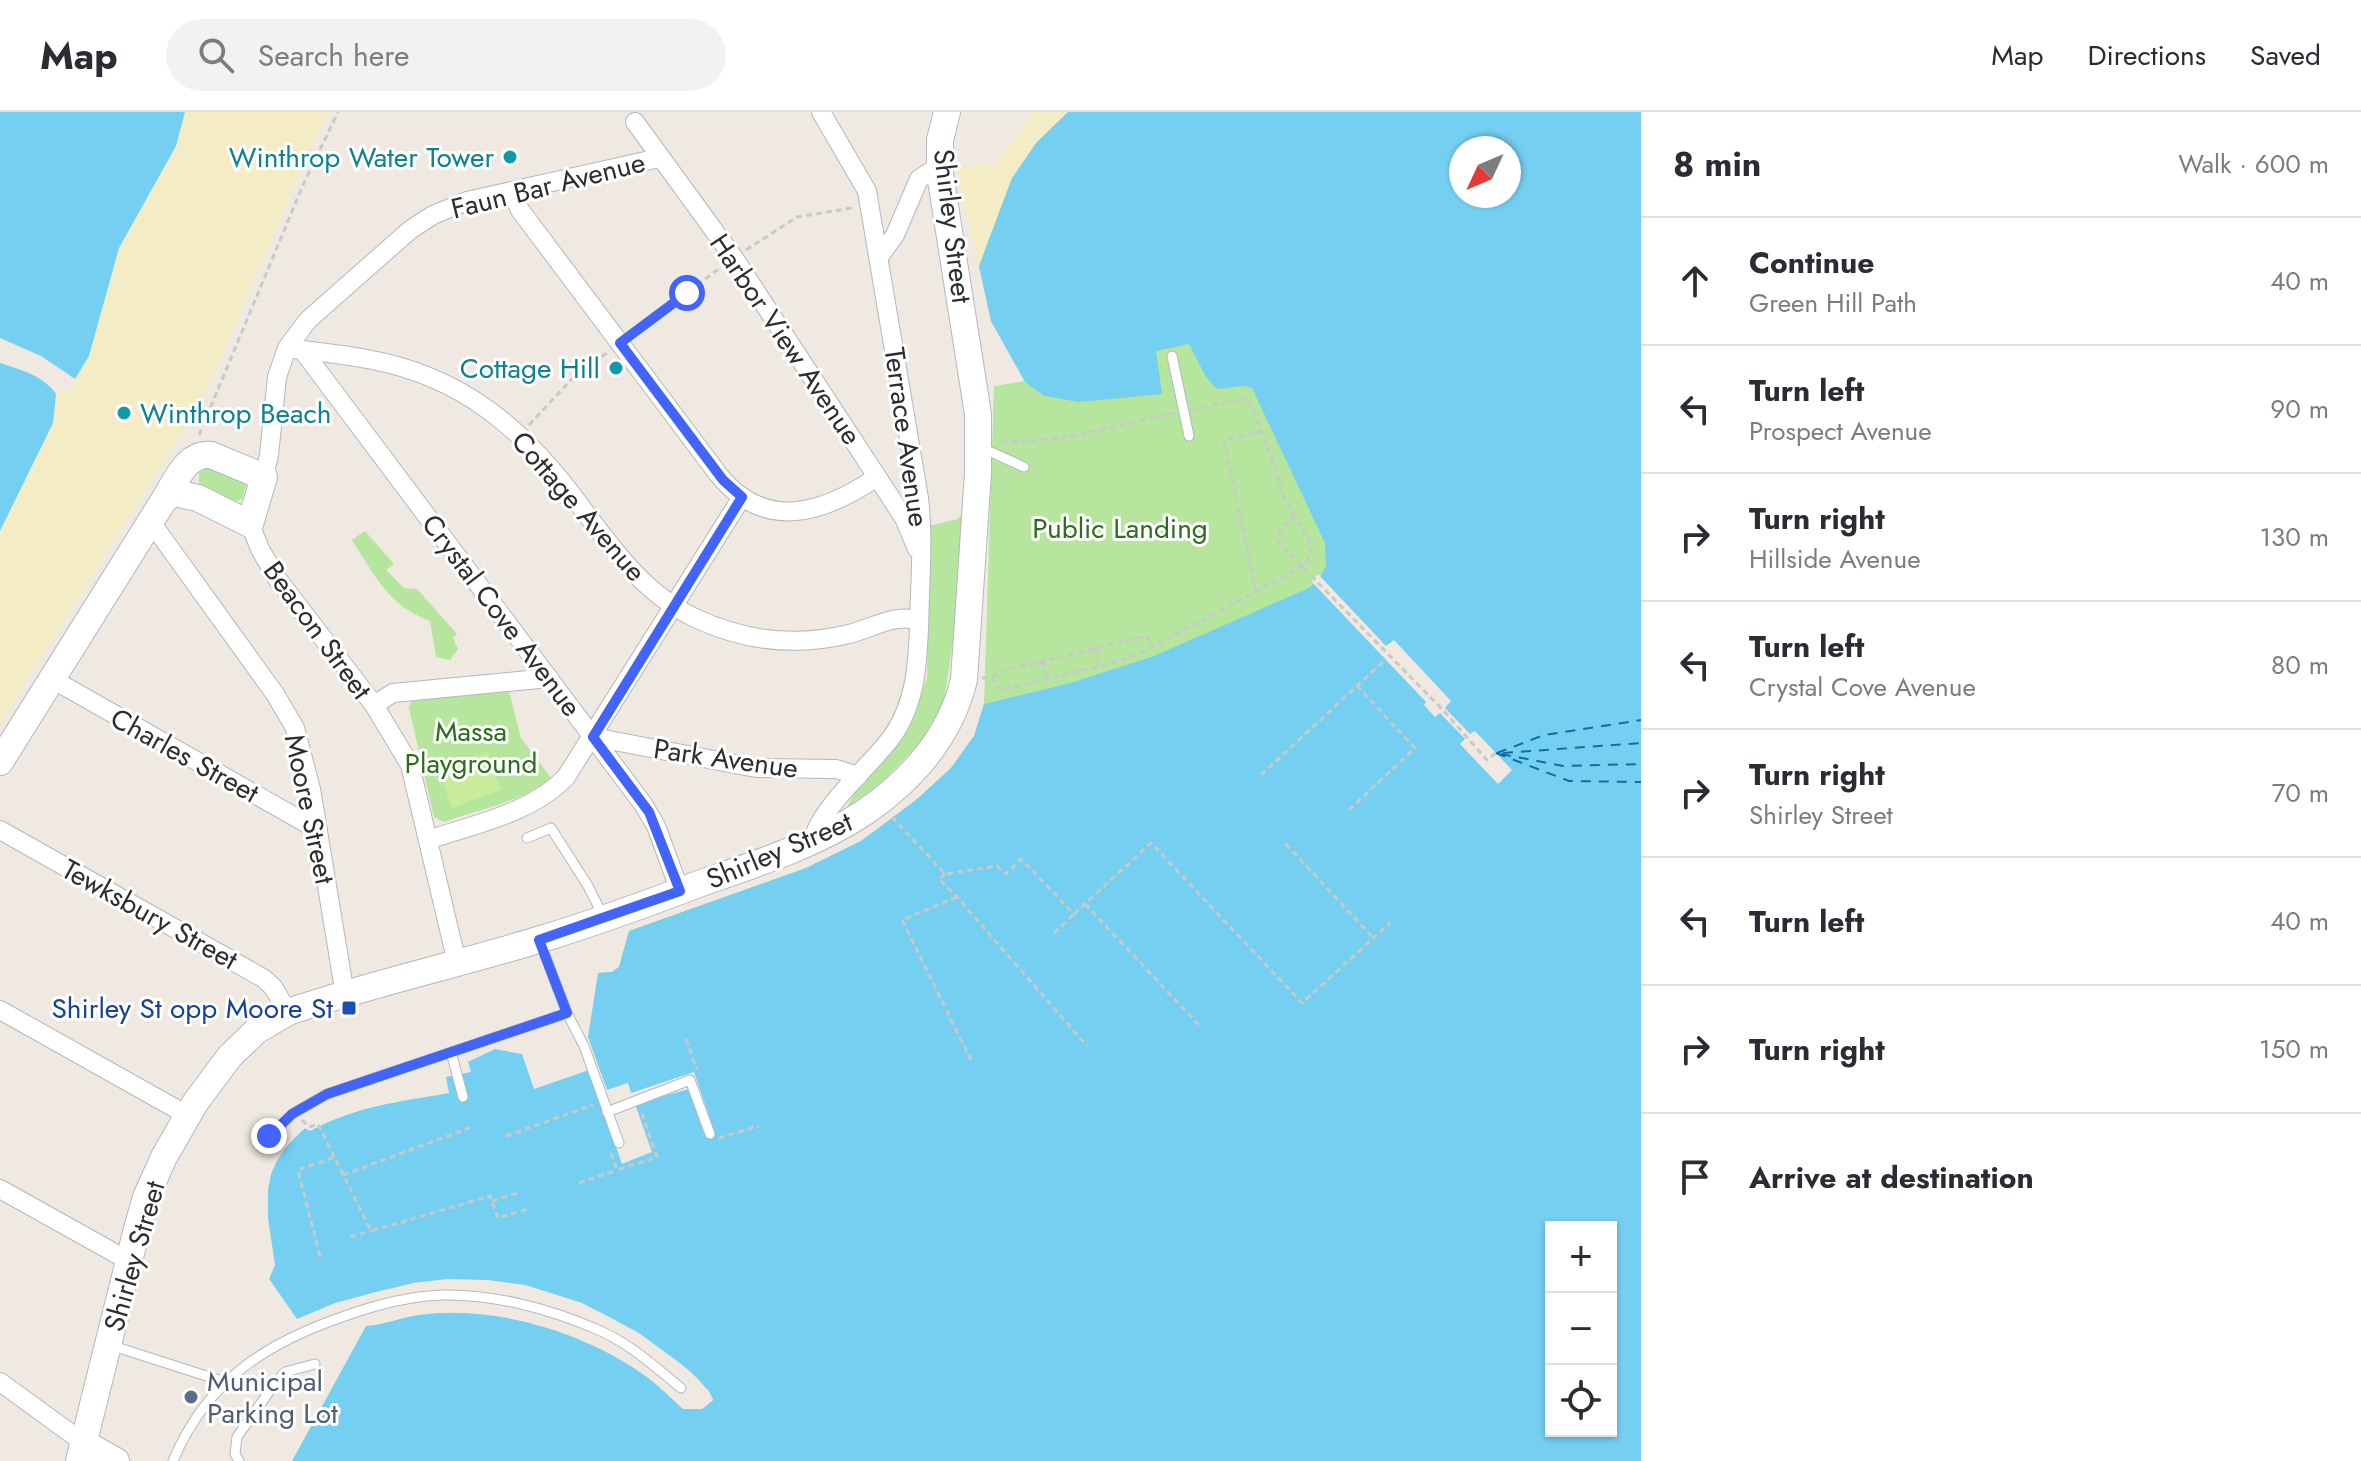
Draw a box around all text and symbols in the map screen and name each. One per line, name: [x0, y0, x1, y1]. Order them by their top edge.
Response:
search box: [166, 19, 726, 91]
text: Map: [40, 28, 118, 83]
icon: search: [194, 33, 238, 77]
text: Search here: [258, 34, 410, 77]
text: Map: [1991, 35, 2043, 76]
text: Directions: [2087, 35, 2206, 76]
text: Saved: [2250, 35, 2321, 76]
north arrow: [1449, 136, 1521, 208]
place label: Winthrop Water Tower: [229, 137, 494, 178]
text: 8 min: [1673, 140, 1761, 189]
street label: Faun Bar Avenue: [447, 142, 650, 229]
text: Walk · 600 m: [2178, 145, 2329, 183]
street label: Shirley Street: [923, 147, 982, 306]
marker: Winthrop Water Tower: [501, 148, 519, 166]
street label: Harbor View Avenue: [700, 226, 872, 453]
text: Continue: [1749, 241, 1875, 284]
icon: ahead: [1673, 259, 1717, 303]
text: 40 m: [2270, 262, 2329, 300]
route start: [669, 275, 705, 311]
text: Green Hill Path: [1749, 284, 1917, 322]
street label: Terrace Avenue: [874, 345, 939, 529]
place label: Cottage Hill: [460, 348, 600, 389]
marker: Cottage Hill: [607, 359, 625, 377]
text: Turn left: [1749, 369, 1864, 412]
icon: left: [1673, 387, 1717, 431]
text: 90 m: [2270, 390, 2329, 428]
place label: Winthrop Beach: [140, 393, 332, 434]
marker: Winthrop Beach: [115, 404, 133, 422]
text: Prospect Avenue: [1749, 412, 1932, 450]
street label: Cottage Avenue: [502, 422, 656, 590]
text: Turn right: [1749, 497, 1885, 540]
street label: Crystal Cove Avenue: [412, 505, 591, 725]
park label: Public Landing: [1032, 508, 1208, 549]
icon: right: [1673, 515, 1717, 559]
text: 130 m: [2259, 518, 2329, 556]
text: Hillside Avenue: [1749, 540, 1921, 578]
street label: Beacon Street: [253, 553, 382, 708]
text: Turn left: [1749, 625, 1864, 668]
icon: left: [1673, 643, 1717, 687]
text: 80 m: [2271, 646, 2329, 684]
text: Crystal Cove Avenue: [1749, 668, 1976, 706]
street label: Charles Street: [103, 698, 267, 813]
park label: Massa Playground: [405, 711, 537, 784]
street label: Park Avenue: [651, 728, 801, 789]
street label: Moore Street: [274, 730, 345, 888]
text: Turn right: [1749, 753, 1885, 796]
icon: right: [1673, 771, 1717, 815]
text: 70 m: [2272, 774, 2329, 812]
text: Shirley Street: [1749, 796, 1893, 834]
street label: Shirley Street: [700, 801, 859, 900]
street label: Tewksbury Street: [54, 849, 245, 980]
icon: left: [1673, 899, 1717, 943]
text: Turn left: [1749, 900, 1864, 943]
text: 40 m: [2270, 902, 2329, 940]
place label: Shirley St opp Moore St: [52, 988, 333, 1029]
marker: Shirley St opp Moore St: [340, 999, 358, 1017]
icon: right: [1673, 1027, 1717, 1071]
text: Turn right: [1749, 1028, 1885, 1071]
text: 150 m: [2259, 1030, 2329, 1068]
route end: [251, 1118, 287, 1154]
icon: arrive: [1673, 1155, 1717, 1199]
text: Arrive at destination: [1749, 1156, 2034, 1199]
street label: Shirley Street: [93, 1176, 176, 1336]
map controls: [1545, 1221, 1617, 1437]
button: +: [1545, 1221, 1617, 1293]
button: −: [1545, 1293, 1617, 1365]
place label: Municipal Parking Lot: [207, 1361, 338, 1434]
button: locate: [1545, 1365, 1617, 1437]
marker: Municipal Parking Lot: [182, 1388, 200, 1406]

